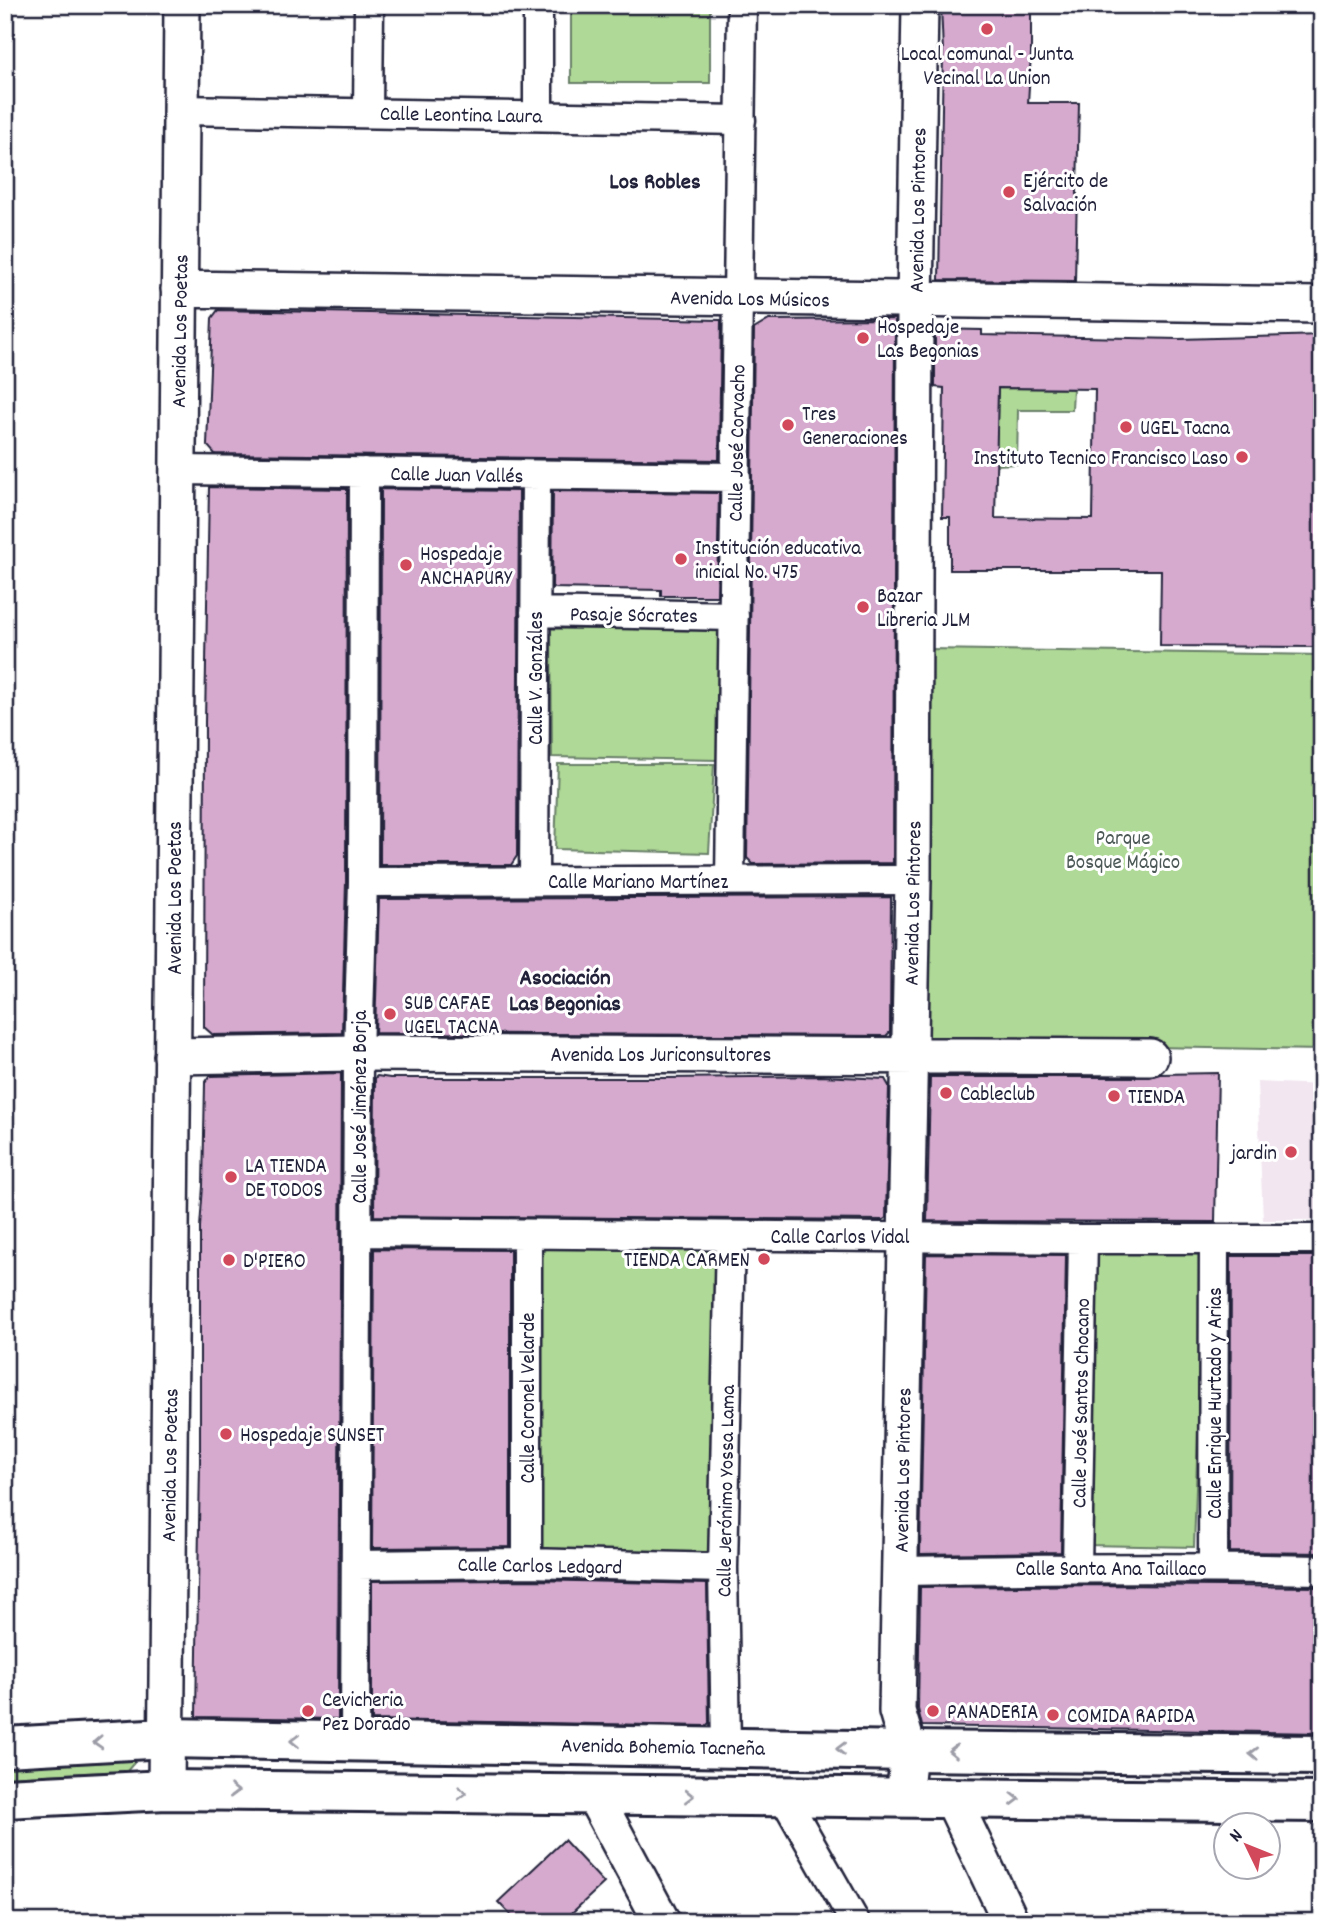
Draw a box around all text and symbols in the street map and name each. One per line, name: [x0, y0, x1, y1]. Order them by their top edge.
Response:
marker: Local comunal - Junta Vecinal La Union: [979, 21, 995, 37]
place label: Local comunal - Junta Vecinal La Union: [901, 41, 1074, 95]
street label: Calle Leontina Laura: [380, 101, 543, 133]
street label: Avenida Los Pintores: [904, 127, 936, 293]
district label: Los Robles: [609, 167, 701, 200]
place label: Ejército de Salvación: [1023, 168, 1108, 222]
marker: Ejército de Salvación: [1001, 184, 1017, 200]
street label: Avenida Los Poetas: [166, 254, 198, 408]
street label: Avenida Los Músicos: [670, 285, 830, 317]
place label: Hospedaje Las Begonias: [877, 314, 979, 368]
marker: Hospedaje Las Begonias: [855, 330, 871, 346]
street label: Calle José Corvacho: [723, 364, 755, 522]
place label: Tres Generaciones: [802, 401, 908, 455]
place label: UGEL Tacna: [1140, 415, 1231, 445]
marker: Tres Generaciones: [780, 417, 796, 433]
marker: UGEL Tacna: [1118, 419, 1134, 435]
place label: Instituto Tecnico Francisco Laso: [973, 445, 1228, 475]
marker: Instituto Tecnico Francisco Laso: [1234, 449, 1250, 465]
street label: Calle Juan Vallés: [390, 461, 524, 493]
place label: Institución educativa inicial No. 475: [695, 535, 862, 589]
place label: Hospedaje ANCHAPURY: [420, 541, 513, 595]
marker: Institución educativa inicial No. 475: [673, 551, 689, 567]
marker: Hospedaje ANCHAPURY: [398, 557, 414, 573]
place label: Bazar Libreria JLM: [877, 583, 970, 637]
marker: Bazar Libreria JLM: [855, 599, 871, 615]
street label: Pasaje Sócrates: [570, 601, 698, 633]
street label: Calle V. Gonzáles: [523, 611, 553, 745]
street label: Avenida Los Pintores: [899, 820, 931, 986]
street label: Avenida Los Poetas: [162, 821, 192, 975]
park label: Parque Bosque Mágico: [1066, 825, 1180, 879]
street label: Calle Mariano Martínez: [548, 869, 728, 899]
district label: Asociación Las Begonias: [509, 963, 621, 1022]
place label: SUB CAFAE UGEL TACNA: [404, 990, 500, 1044]
marker: SUB CAFAE UGEL TACNA: [382, 1006, 398, 1022]
street label: Calle José Jiménez Borja: [347, 1009, 377, 1204]
street label: Avenida Los Juriconsultores: [551, 1042, 771, 1072]
place label: Cableclub: [960, 1081, 1035, 1111]
place label: TIENDA: [1128, 1084, 1185, 1114]
marker: Cableclub: [938, 1085, 954, 1101]
marker: TIENDA: [1106, 1088, 1122, 1104]
place label: jardin: [1228, 1140, 1277, 1170]
marker: jardin: [1283, 1144, 1299, 1160]
place label: LA TIENDA DE TODOS: [245, 1153, 327, 1207]
marker: LA TIENDA DE TODOS: [223, 1169, 239, 1185]
street label: Calle Carlos Vidal: [771, 1224, 909, 1254]
place label: TIENDA CARMEN: [624, 1247, 750, 1277]
place label: D'PIERO: [243, 1248, 306, 1278]
marker: TIENDA CARMEN: [756, 1251, 772, 1267]
marker: D'PIERO: [221, 1252, 237, 1268]
street label: Calle Enrique Hurtado y Arias: [1202, 1287, 1232, 1519]
street label: Calle José Santos Chocano: [1066, 1298, 1100, 1508]
street label: Calle Coronel Velarde: [515, 1313, 545, 1483]
street label: Calle Jerónimo Yossa Lama: [711, 1383, 745, 1598]
street label: Avenida Los Pintores: [889, 1387, 921, 1553]
street label: Avenida Los Poetas: [156, 1388, 188, 1542]
place label: Hospedaje SUNSET: [240, 1422, 385, 1452]
marker: Hospedaje SUNSET: [218, 1426, 234, 1442]
street label: Calle Carlos Ledgard: [457, 1552, 623, 1584]
street label: Calle Santa Ana Taillaco: [1015, 1556, 1207, 1586]
place label: Cevicheria Pez Dorado: [322, 1687, 411, 1741]
place label: PANADERIA: [947, 1699, 1038, 1729]
marker: Cevicheria Pez Dorado: [300, 1703, 316, 1719]
marker: PANADERIA: [925, 1703, 941, 1719]
place label: COMIDA RAPIDA: [1067, 1703, 1195, 1733]
marker: COMIDA RAPIDA: [1045, 1707, 1061, 1723]
street label: Avenida Bohemia Tacneña: [561, 1732, 766, 1766]
one-way arrow: [289, 1733, 300, 1748]
one-way arrow: [92, 1734, 103, 1749]
one-way arrow: [835, 1742, 846, 1757]
one-way arrow: [947, 1743, 957, 1759]
one-way arrow: [1248, 1746, 1258, 1762]
one-way arrow: [229, 1783, 240, 1799]
one-way arrow: [456, 1786, 467, 1801]
one-way arrow: [684, 1788, 695, 1804]
one-way arrow: [1010, 1791, 1020, 1807]
north arrow: [1212, 1812, 1282, 1882]
text: N: [1224, 1824, 1250, 1849]

